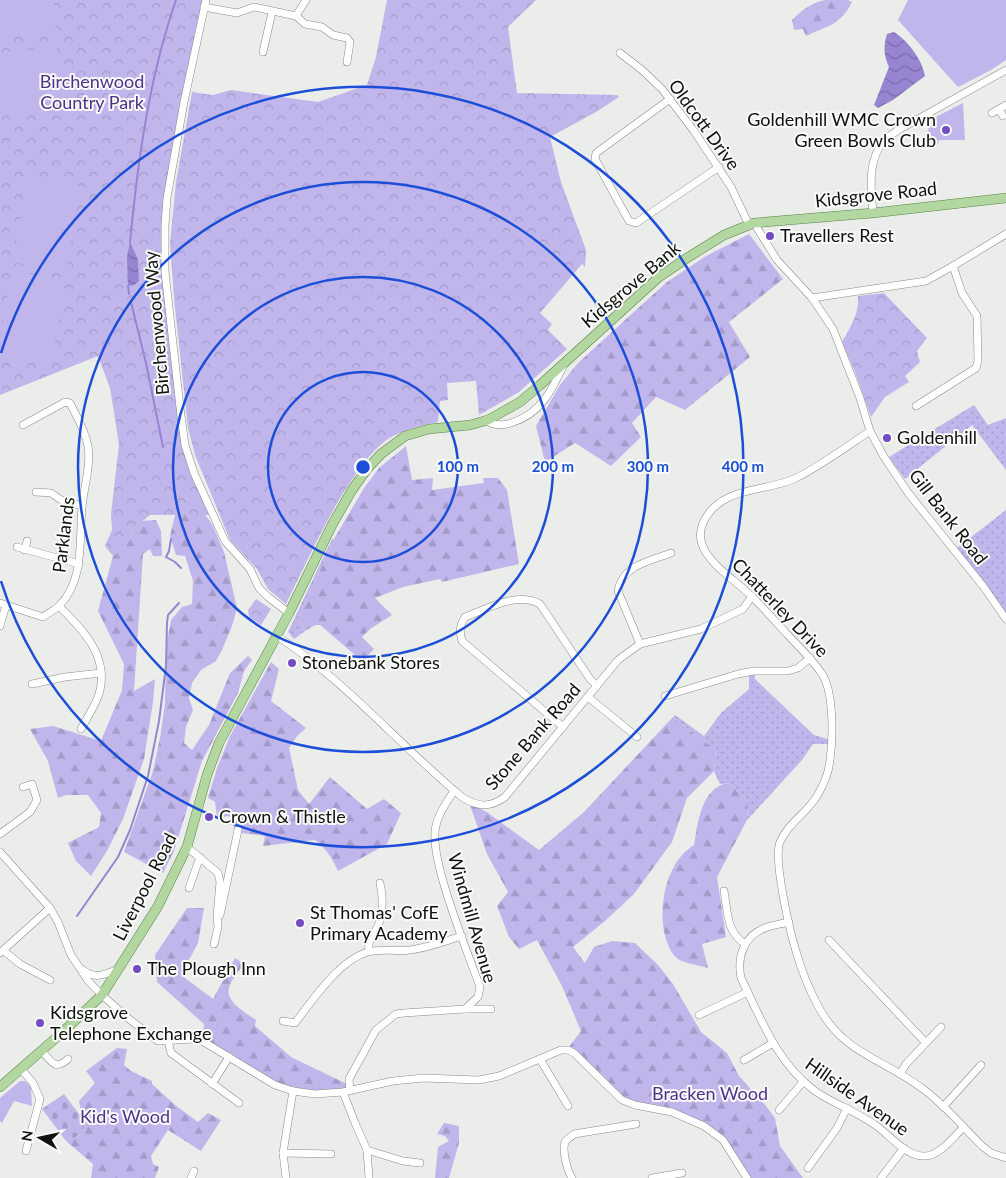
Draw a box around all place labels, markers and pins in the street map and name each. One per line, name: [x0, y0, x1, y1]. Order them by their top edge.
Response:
place label: Goldenhill WMC Crown Green Bowls Club: [747, 108, 936, 151]
marker: Goldenhill WMC Crown Green Bowls Club: [940, 124, 952, 136]
place label: Travellers Rest: [780, 224, 894, 246]
marker: Travellers Rest: [764, 230, 776, 242]
place label: Goldenhill: [897, 426, 977, 448]
marker: Goldenhill: [881, 432, 893, 444]
centre of rings: [354, 458, 372, 476]
place label: Stonebank Stores: [302, 651, 440, 673]
marker: Stonebank Stores: [286, 657, 298, 669]
place label: Crown & Thistle: [219, 805, 346, 827]
marker: Crown & Thistle: [203, 811, 215, 823]
place label: St Thomas' CofE Primary Academy: [310, 901, 448, 944]
marker: St Thomas' CofE Primary Academy: [294, 917, 306, 929]
place label: The Plough Inn: [147, 957, 266, 979]
marker: The Plough Inn: [131, 963, 143, 975]
place label: Kidsgrove Telephone Exchange: [50, 1001, 212, 1044]
marker: Kidsgrove Telephone Exchange: [34, 1017, 46, 1029]

